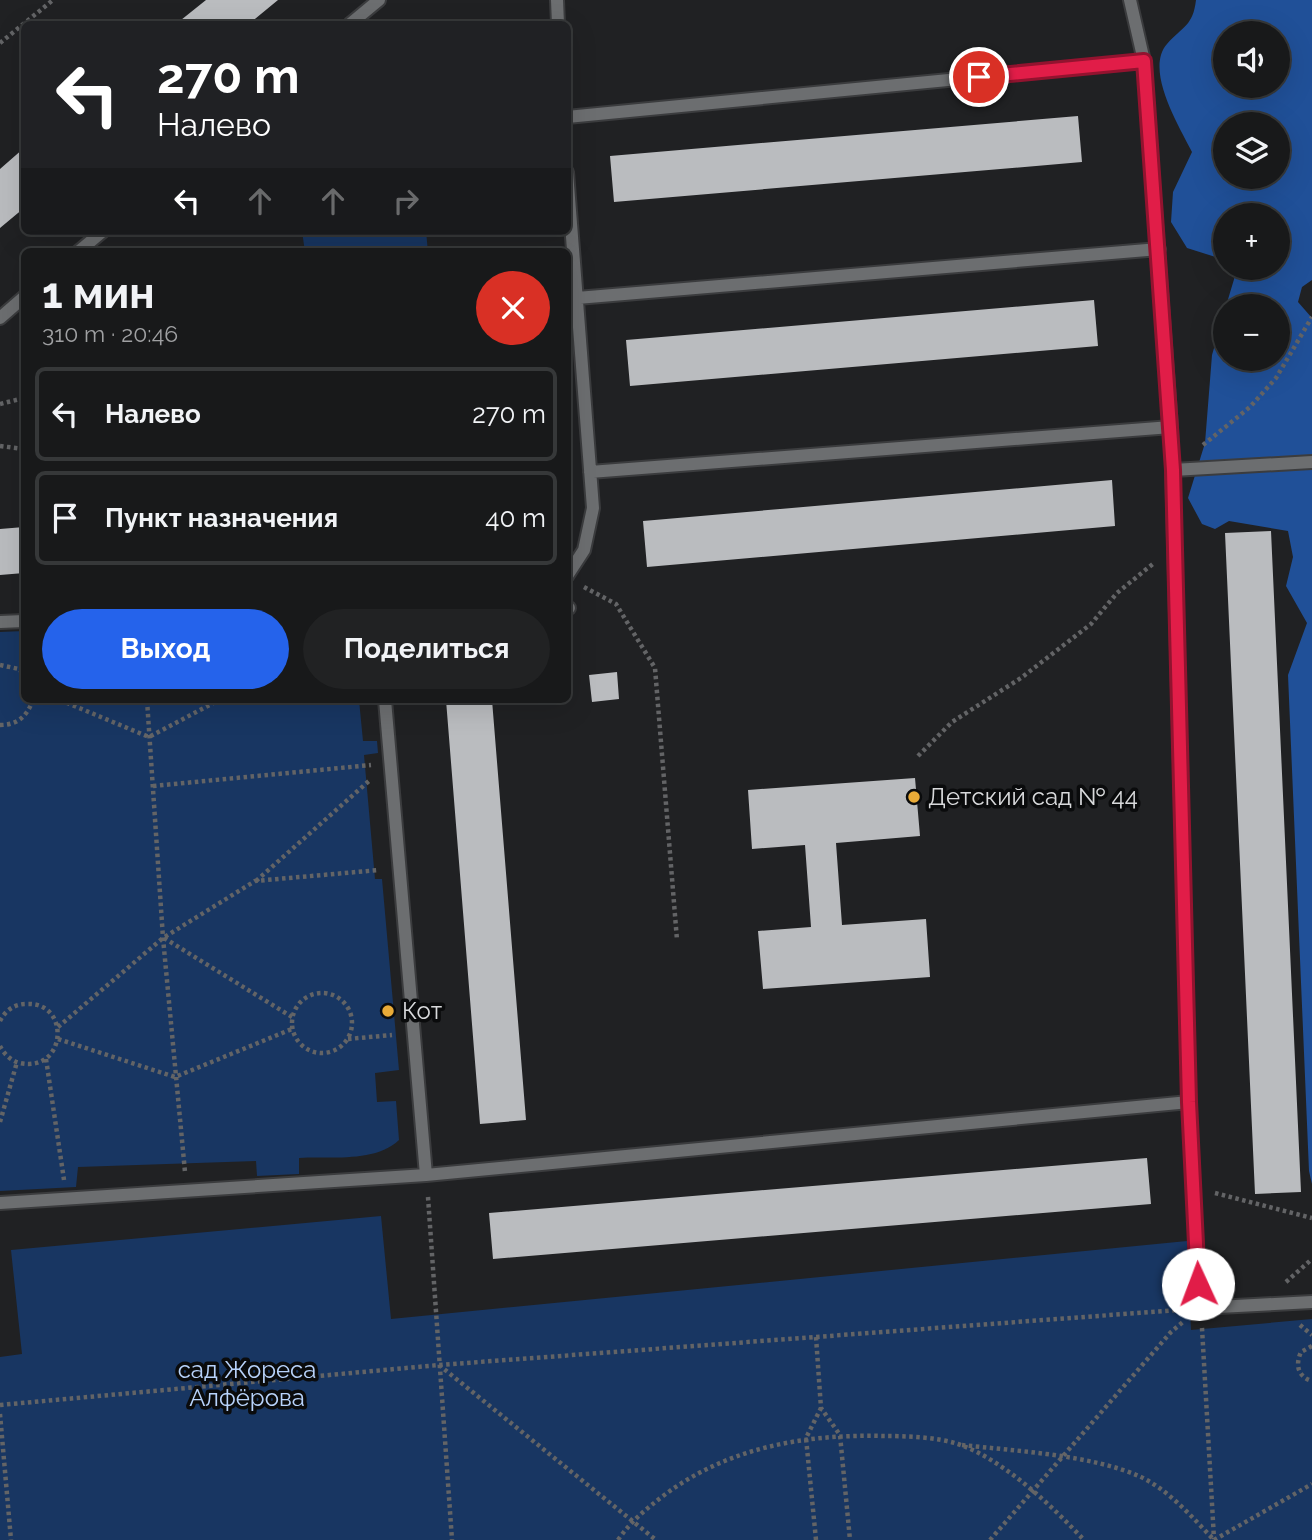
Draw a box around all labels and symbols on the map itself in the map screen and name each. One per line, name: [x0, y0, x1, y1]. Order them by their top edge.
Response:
pin: [949, 47, 1009, 107]
place label: Детский сад № 44: [928, 782, 1138, 811]
marker: Детский сад № 44: [906, 789, 922, 805]
place label: Кот: [402, 996, 443, 1025]
marker: Кот: [380, 1003, 396, 1019]
position arrow: [1161, 1247, 1235, 1321]
park label: сад Жореса Алфёрова: [178, 1355, 316, 1412]

